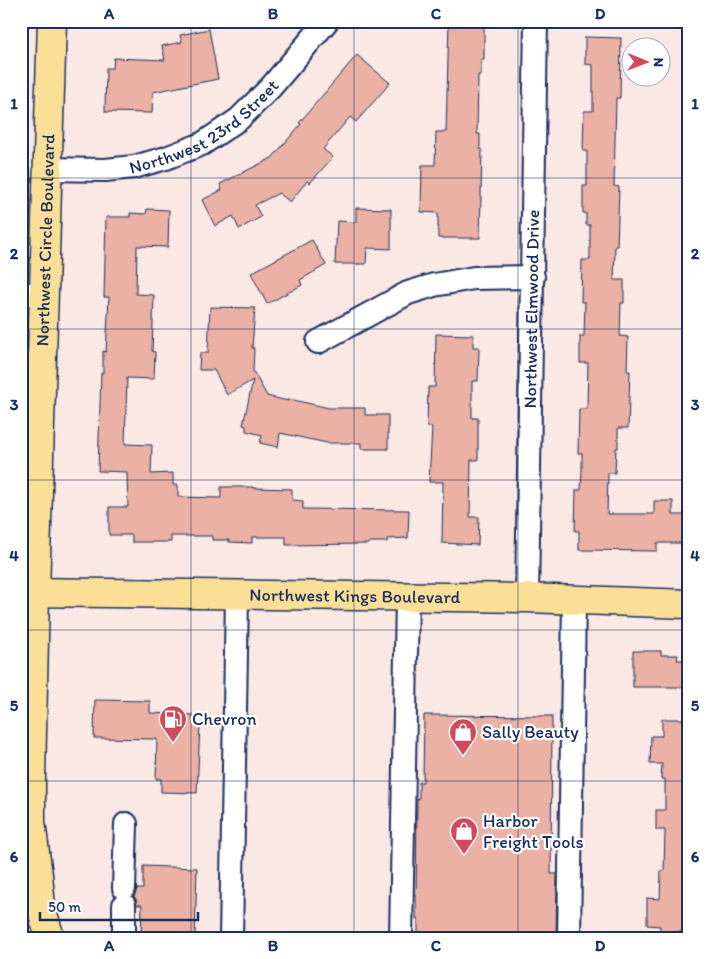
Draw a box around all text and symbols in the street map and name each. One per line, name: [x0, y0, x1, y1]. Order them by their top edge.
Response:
text: A: [103, 4, 115, 23]
text: B: [268, 4, 279, 23]
text: C: [431, 4, 442, 23]
text: D: [595, 4, 606, 23]
north arrow: [622, 38, 672, 88]
text: N: [650, 57, 667, 67]
street label: Northwest 23rd Street: [127, 75, 284, 179]
text: 1: [10, 94, 18, 113]
text: 1: [691, 94, 699, 113]
street label: Northwest Circle Boulevard: [31, 133, 60, 347]
street label: Northwest Elmwood Drive: [519, 209, 544, 409]
text: 2: [10, 244, 19, 263]
text: 2: [691, 244, 700, 263]
text: 3: [10, 395, 19, 414]
text: 3: [691, 395, 700, 414]
text: 4: [9, 546, 19, 565]
text: 4: [690, 546, 700, 565]
street label: Northwest Kings Boulevard: [249, 584, 461, 608]
text: 5: [10, 696, 19, 715]
text: 5: [691, 696, 700, 715]
fuel station icon: Chevron: [158, 704, 188, 743]
place label: Chevron: [192, 708, 257, 730]
shop icon: Sally Beauty: [448, 717, 478, 756]
place label: Sally Beauty: [482, 721, 579, 743]
place label: Harbor Freight Tools: [483, 810, 584, 853]
shop icon: Harbor Freight Tools: [449, 816, 479, 855]
text: 6: [10, 847, 19, 866]
text: 6: [691, 847, 700, 866]
scale bar: [40, 889, 198, 921]
text: 50 m: [48, 898, 81, 916]
text: A: [103, 936, 115, 955]
text: B: [268, 936, 279, 955]
text: C: [431, 936, 442, 955]
text: D: [595, 936, 606, 955]

